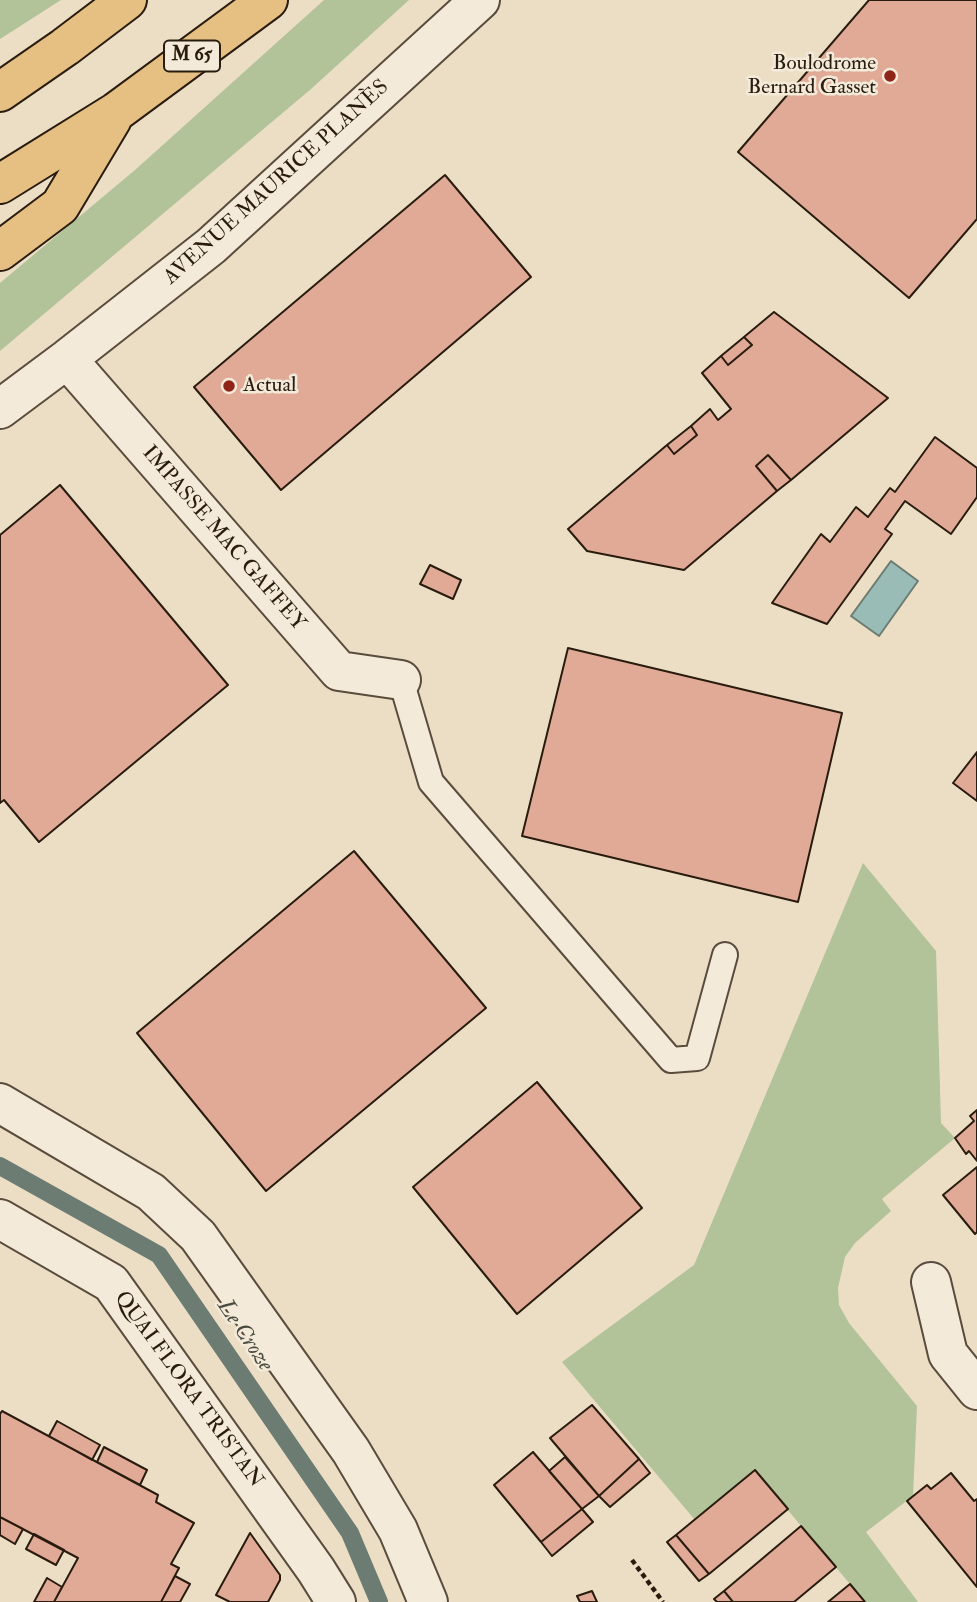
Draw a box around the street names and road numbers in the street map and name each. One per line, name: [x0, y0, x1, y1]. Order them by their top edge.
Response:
road number: M 65: [164, 40, 220, 72]
street label: AVENUE MAURICE PLANÈS: [159, 75, 395, 291]
street label: IMPASSE MAC GAFFEY: [136, 441, 310, 637]
street label: QUAI FLORA TRISTAN: [108, 1287, 268, 1493]

